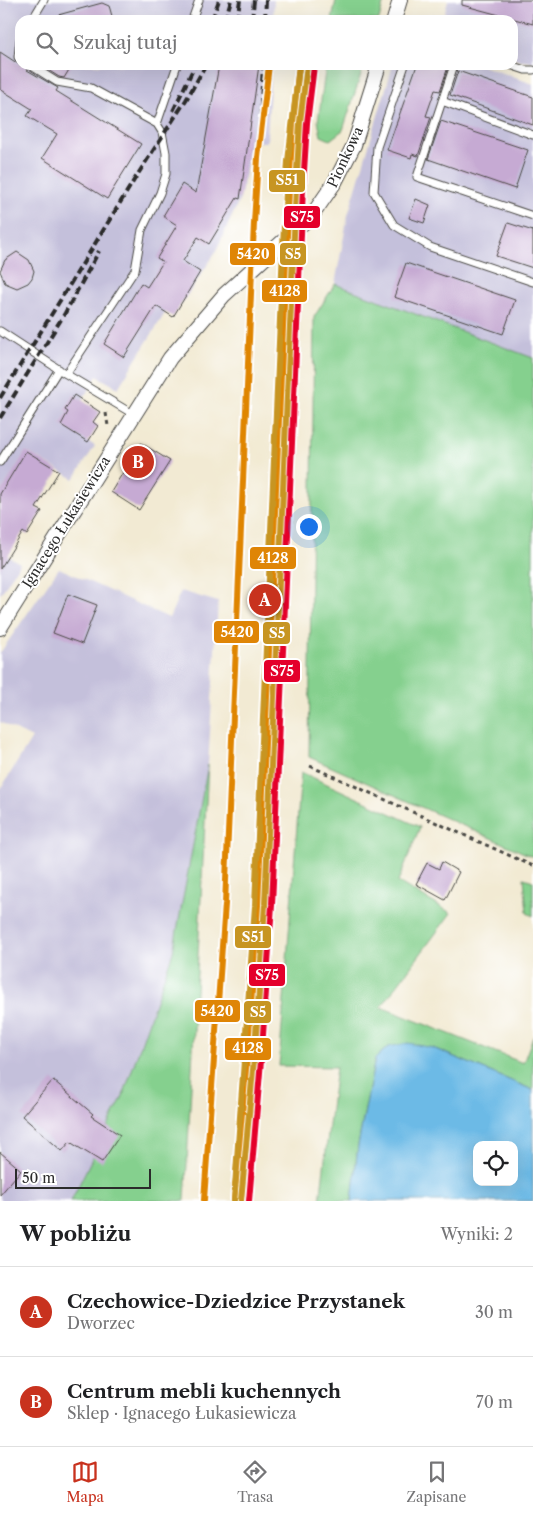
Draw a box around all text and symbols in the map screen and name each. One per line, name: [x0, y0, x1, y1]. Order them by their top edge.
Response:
search box: [15, 15, 518, 70]
icon: search: [33, 29, 61, 57]
text: Szukaj tutaj: [73, 31, 177, 54]
street label: Pionkowa: [323, 123, 367, 190]
line badge: S51: [268, 169, 306, 193]
text: S51: [276, 171, 299, 189]
line badge: S75: [283, 205, 321, 229]
text: S75: [290, 208, 314, 226]
line badge: 5420: [229, 242, 276, 266]
line badge: S5: [279, 242, 307, 266]
text: 5420: [236, 245, 270, 263]
text: S5: [285, 245, 302, 263]
line badge: 4128: [261, 279, 308, 303]
text: 4128: [269, 282, 301, 300]
pin: B: [122, 443, 154, 481]
street label: Ignacego Łukasiewicza: [18, 452, 114, 591]
your location: [296, 514, 322, 540]
line badge: 4128: [249, 546, 297, 570]
text: 4128: [257, 549, 289, 567]
pin: A: [249, 581, 281, 619]
line badge: 5420: [213, 620, 260, 644]
line badge: S5: [262, 621, 291, 645]
text: 5420: [220, 623, 254, 641]
text: S5: [269, 624, 286, 642]
line badge: S75: [263, 659, 301, 683]
text: S75: [270, 662, 294, 680]
line badge: S51: [234, 925, 272, 949]
text: S51: [242, 928, 265, 946]
line badge: S75: [248, 963, 286, 987]
text: S75: [255, 966, 279, 984]
line badge: 5420: [194, 999, 241, 1023]
line badge: S5: [243, 1000, 272, 1024]
text: 5420: [200, 1002, 234, 1020]
text: S5: [250, 1003, 267, 1021]
line badge: 4128: [224, 1037, 272, 1061]
text: 4128: [232, 1039, 264, 1057]
map controls: [473, 1141, 518, 1186]
button: locate: [473, 1141, 518, 1186]
scale bar: [15, 1166, 151, 1189]
text: 50 m: [22, 1169, 55, 1187]
text: W pobliżu: [20, 1221, 131, 1246]
text: Wyniki: 2: [440, 1224, 513, 1244]
text: Czechowice-Dziedzice Przystanek: [67, 1290, 405, 1313]
text: A: [30, 1302, 42, 1322]
text: 30 m: [475, 1302, 513, 1322]
text: Dworzec: [67, 1313, 135, 1333]
text: Centrum mebli kuchennych: [67, 1380, 341, 1403]
text: B: [30, 1392, 42, 1412]
text: 70 m: [476, 1392, 513, 1412]
text: Sklep · Ignacego Łukasiewicza: [67, 1403, 296, 1423]
tab: Mapa: [67, 1458, 104, 1506]
tab: Trasa: [237, 1458, 273, 1506]
tab: Zapisane: [407, 1458, 466, 1506]

